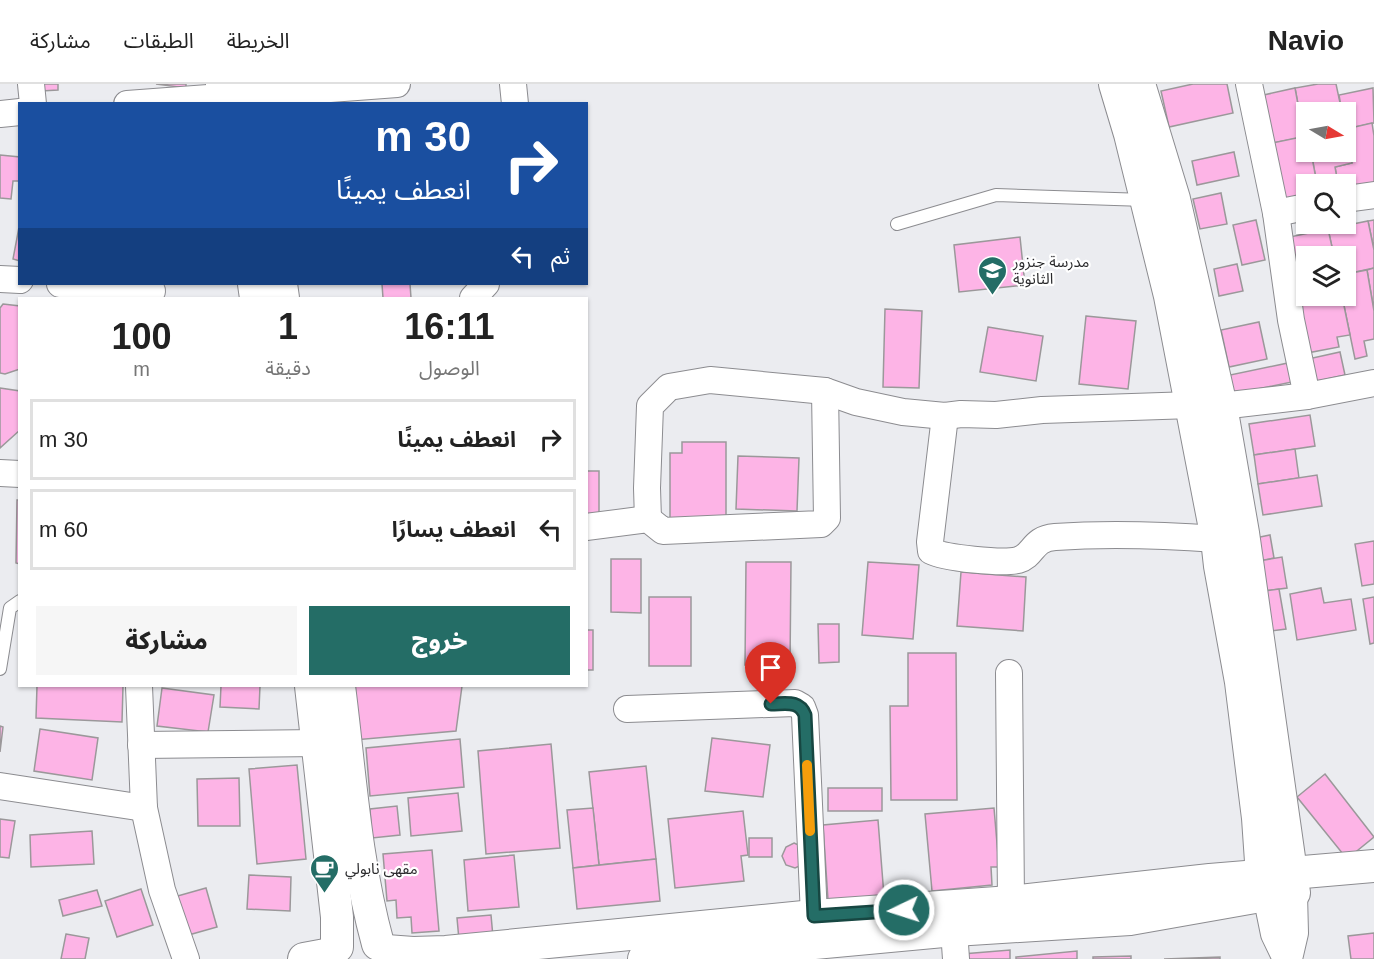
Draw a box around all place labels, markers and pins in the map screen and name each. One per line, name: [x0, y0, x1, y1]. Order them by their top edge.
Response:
place label: مدرسة جنزور الثانوية: [1012, 253, 1089, 288]
school or university icon: مدرسة جنزور الثانوية: [976, 254, 1008, 296]
pin: [745, 642, 796, 704]
cafe icon: مقهى نابولي: [308, 852, 340, 894]
place label: مقهى نابولي: [345, 860, 418, 880]

